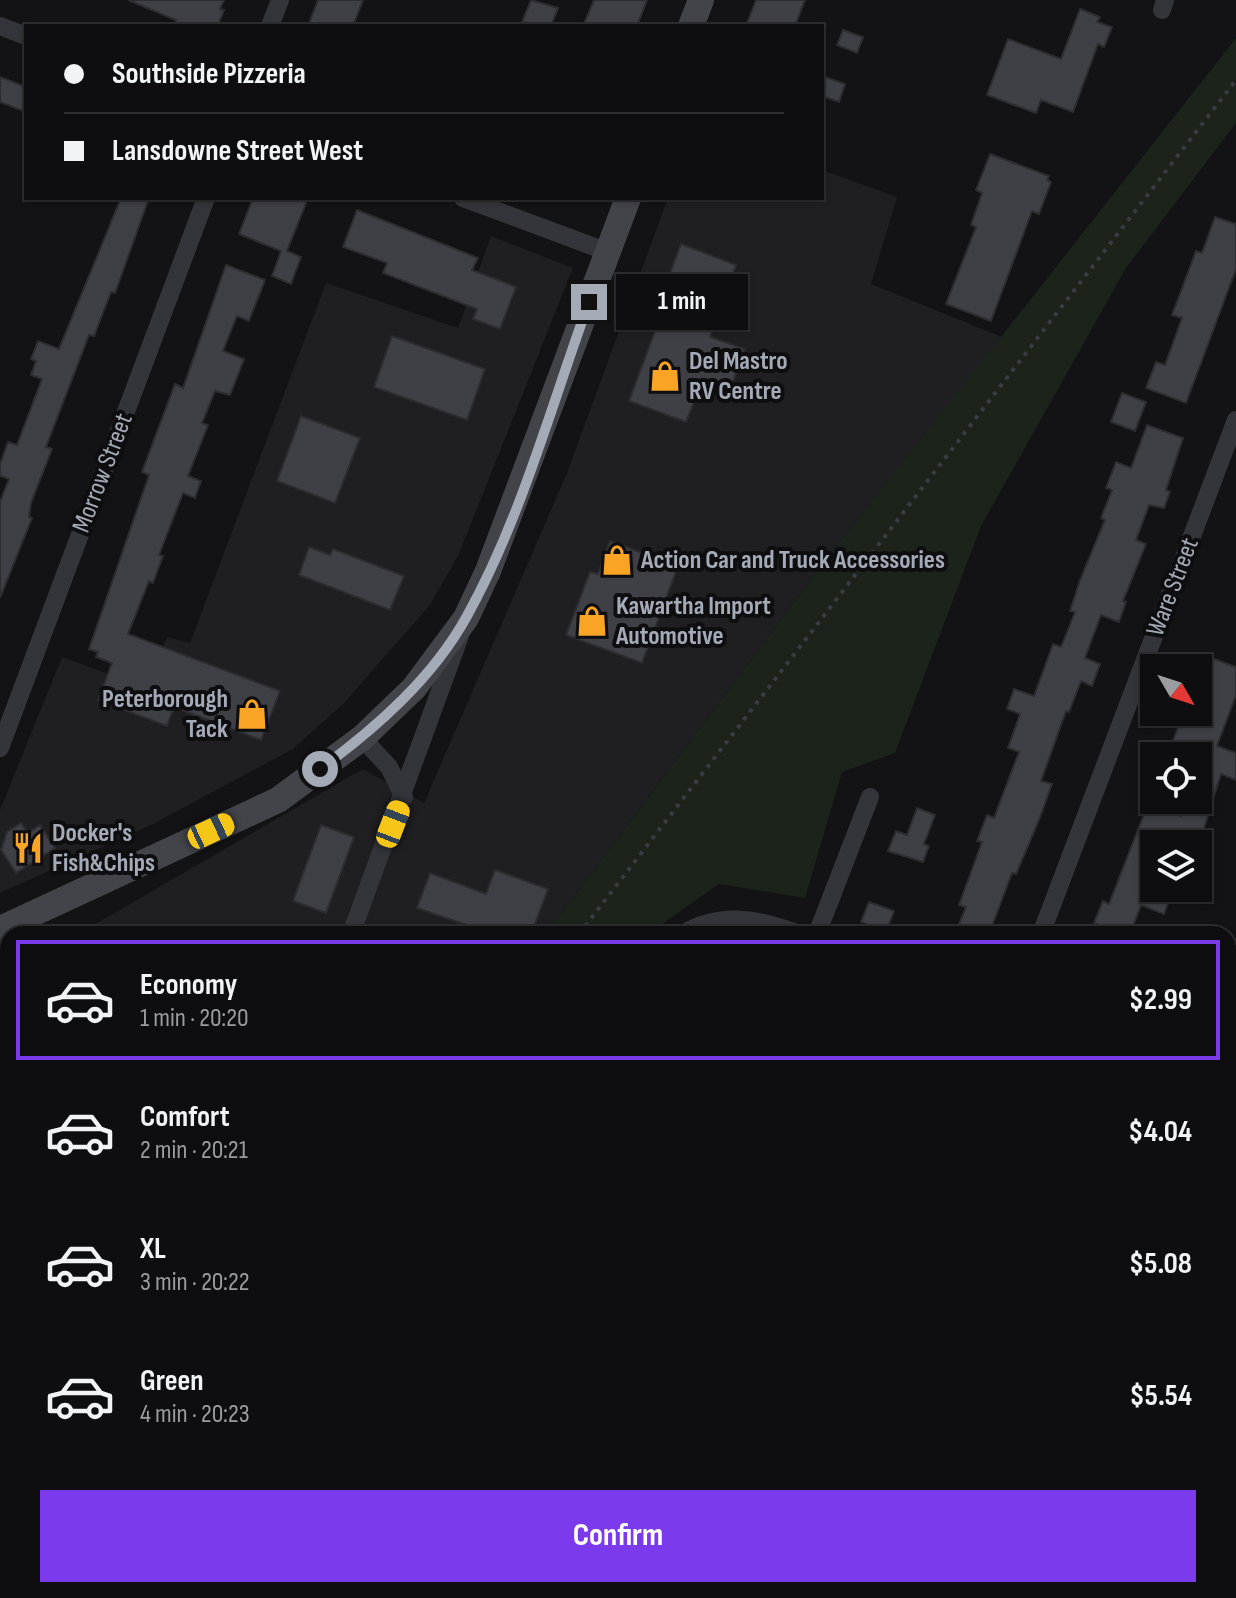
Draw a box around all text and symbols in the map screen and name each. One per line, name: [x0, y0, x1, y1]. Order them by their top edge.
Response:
text: Southside Pizzeria: [112, 56, 306, 92]
text: Lansdowne Street West: [112, 133, 363, 169]
callout: 1 min: [617, 274, 749, 330]
route end: [571, 284, 607, 320]
text: 1 min: [658, 286, 706, 317]
place label: Del Mastro RV Centre: [689, 346, 788, 407]
shop icon: Del Mastro RV Centre: [648, 359, 682, 393]
street label: Morrow Street: [66, 409, 140, 537]
street label: Ware Street: [1140, 533, 1206, 641]
shop icon: Action Car and Truck Accessories: [600, 543, 634, 577]
place label: Action Car and Truck Accessories: [640, 545, 945, 576]
place label: Kawartha Import Automotive: [615, 591, 771, 652]
shop icon: Kawartha Import Automotive: [575, 604, 609, 638]
north arrow: [1140, 654, 1212, 726]
map controls: [1140, 654, 1212, 902]
place label: Peterborough Tack: [102, 684, 228, 745]
shop icon: Peterborough Tack: [235, 697, 269, 731]
button: locate: [1140, 742, 1212, 814]
route start: [302, 751, 338, 787]
car: [373, 797, 413, 851]
car: [184, 810, 238, 852]
place label: Docker's Fish&Chips: [52, 818, 155, 879]
button: layers: [1140, 830, 1212, 902]
restaurant icon: Docker's Fish&Chips: [11, 831, 45, 865]
icon: car: [44, 964, 116, 1036]
text: Economy: [140, 967, 237, 1003]
text: $2.99: [1129, 982, 1192, 1018]
text: 1 min · 20:20: [140, 1003, 249, 1034]
icon: car: [44, 1096, 116, 1168]
text: Comfort: [140, 1099, 230, 1135]
text: $4.04: [1128, 1114, 1192, 1150]
text: 2 min · 20:21: [140, 1135, 248, 1166]
icon: car: [44, 1228, 116, 1300]
text: XL: [140, 1231, 166, 1267]
text: $5.08: [1129, 1246, 1192, 1282]
text: 3 min · 20:22: [140, 1267, 250, 1298]
icon: car: [44, 1360, 116, 1432]
text: Green: [140, 1363, 204, 1399]
text: $5.54: [1130, 1378, 1192, 1414]
text: 4 min · 20:23: [140, 1399, 250, 1430]
button: Confirm: [40, 1490, 1196, 1582]

